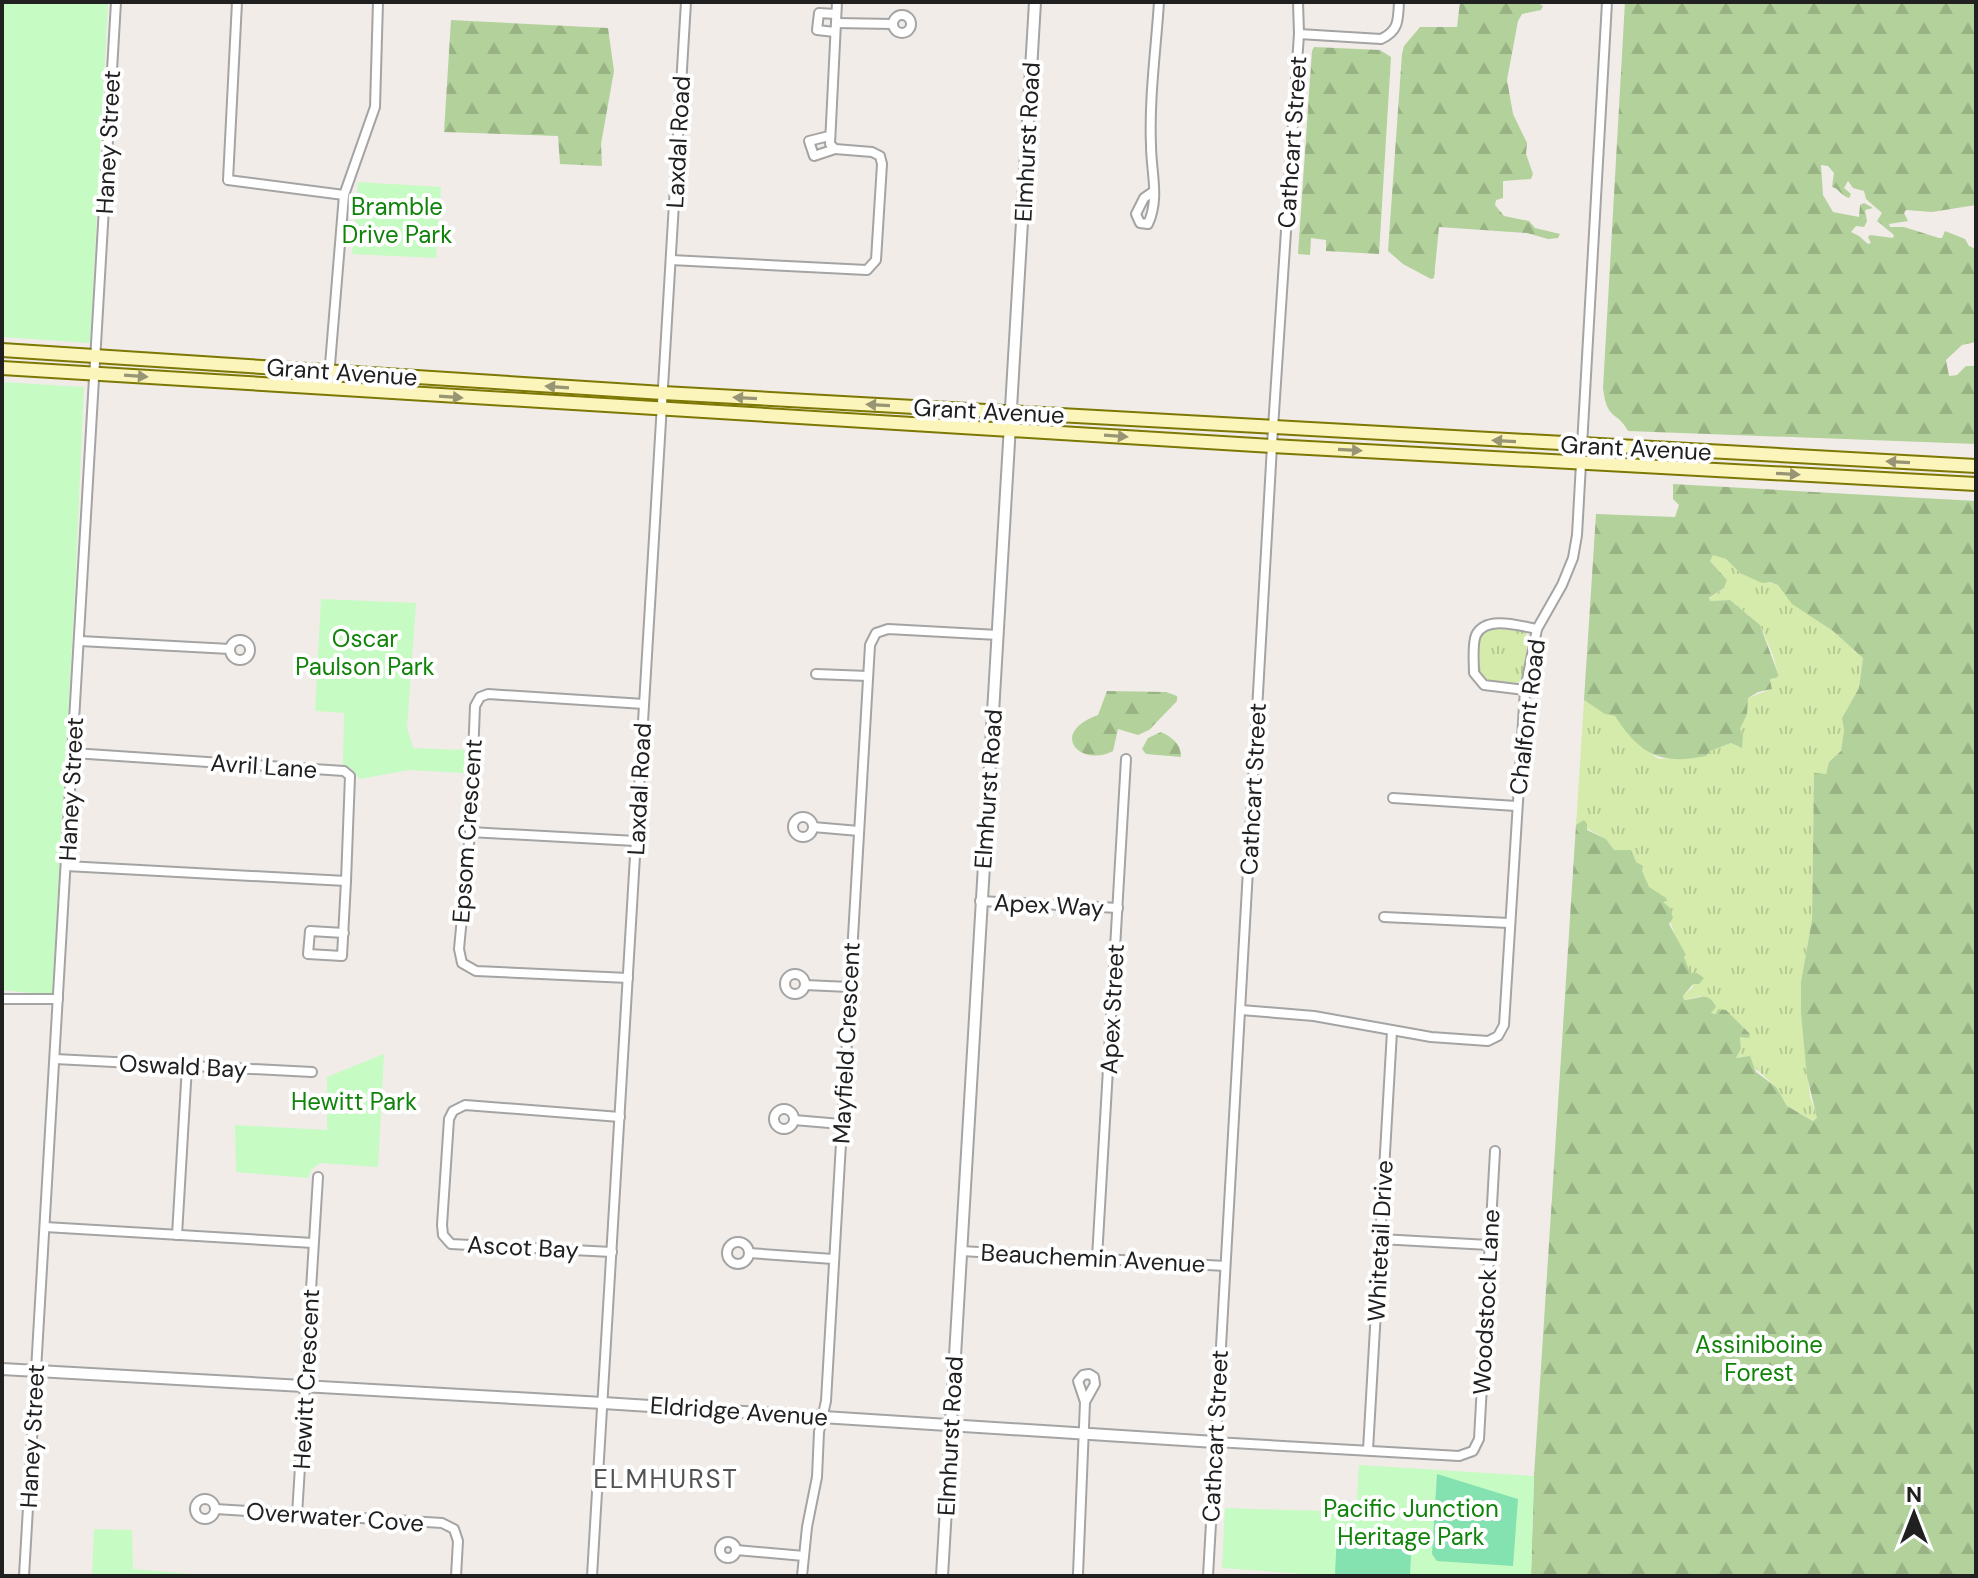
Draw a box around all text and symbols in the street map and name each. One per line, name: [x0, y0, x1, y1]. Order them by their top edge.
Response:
street label: Cathcart Street: [1271, 55, 1313, 229]
street label: Elmhurst Road: [1007, 61, 1047, 223]
street label: Haney Street: [89, 69, 127, 215]
street label: Laxdal Road: [659, 75, 697, 209]
park label: Bramble Drive Park: [342, 191, 452, 250]
street label: Grant Avenue: [265, 351, 419, 393]
one-way arrow: [124, 370, 149, 383]
one-way arrow: [544, 380, 569, 393]
one-way arrow: [439, 391, 464, 404]
one-way arrow: [732, 391, 757, 404]
street label: Grant Avenue: [913, 392, 1065, 430]
one-way arrow: [865, 398, 890, 411]
street label: Grant Avenue: [1560, 429, 1712, 467]
one-way arrow: [1104, 430, 1129, 443]
one-way arrow: [1491, 434, 1516, 447]
one-way arrow: [1338, 444, 1363, 457]
one-way arrow: [1885, 455, 1910, 468]
one-way arrow: [1776, 468, 1801, 481]
park label: Oscar Paulson Park: [295, 623, 435, 682]
street label: Chalfont Road: [1502, 637, 1552, 797]
street label: Cathcart Street: [1233, 702, 1273, 876]
street label: Elmhurst Road: [967, 708, 1009, 870]
street label: Haney Street: [52, 716, 90, 862]
street label: Laxdal Road: [620, 722, 658, 856]
street label: Epsom Crescent: [445, 738, 489, 924]
street label: Avril Lane: [210, 747, 318, 785]
street label: Apex Way: [993, 887, 1105, 923]
street label: Mayfield Crescent: [825, 941, 867, 1145]
street label: Apex Street: [1093, 943, 1131, 1075]
street label: Oswald Bay: [118, 1047, 248, 1085]
park label: Hewitt Park: [291, 1086, 417, 1117]
street label: Whitetail Drive: [1360, 1159, 1400, 1323]
street label: Woodstock Lane: [1466, 1208, 1506, 1396]
street label: Ascot Bay: [466, 1229, 580, 1265]
street label: Beauchemin Avenue: [980, 1237, 1206, 1279]
street label: Hewitt Crescent: [286, 1288, 326, 1470]
park label: Assiniboine Forest: [1695, 1329, 1823, 1388]
street label: Cathcart Street: [1195, 1349, 1235, 1523]
street label: Elmhurst Road: [930, 1355, 970, 1517]
street label: Haney Street: [13, 1363, 51, 1509]
street label: Eldridge Avenue: [649, 1389, 829, 1433]
district label: ELMHURST: [593, 1462, 739, 1496]
north arrow: [1874, 1474, 1954, 1554]
text: N: [1906, 1480, 1922, 1509]
park label: Pacific Junction Heritage Park: [1323, 1493, 1499, 1552]
street label: Overwater Cove: [245, 1495, 425, 1539]

